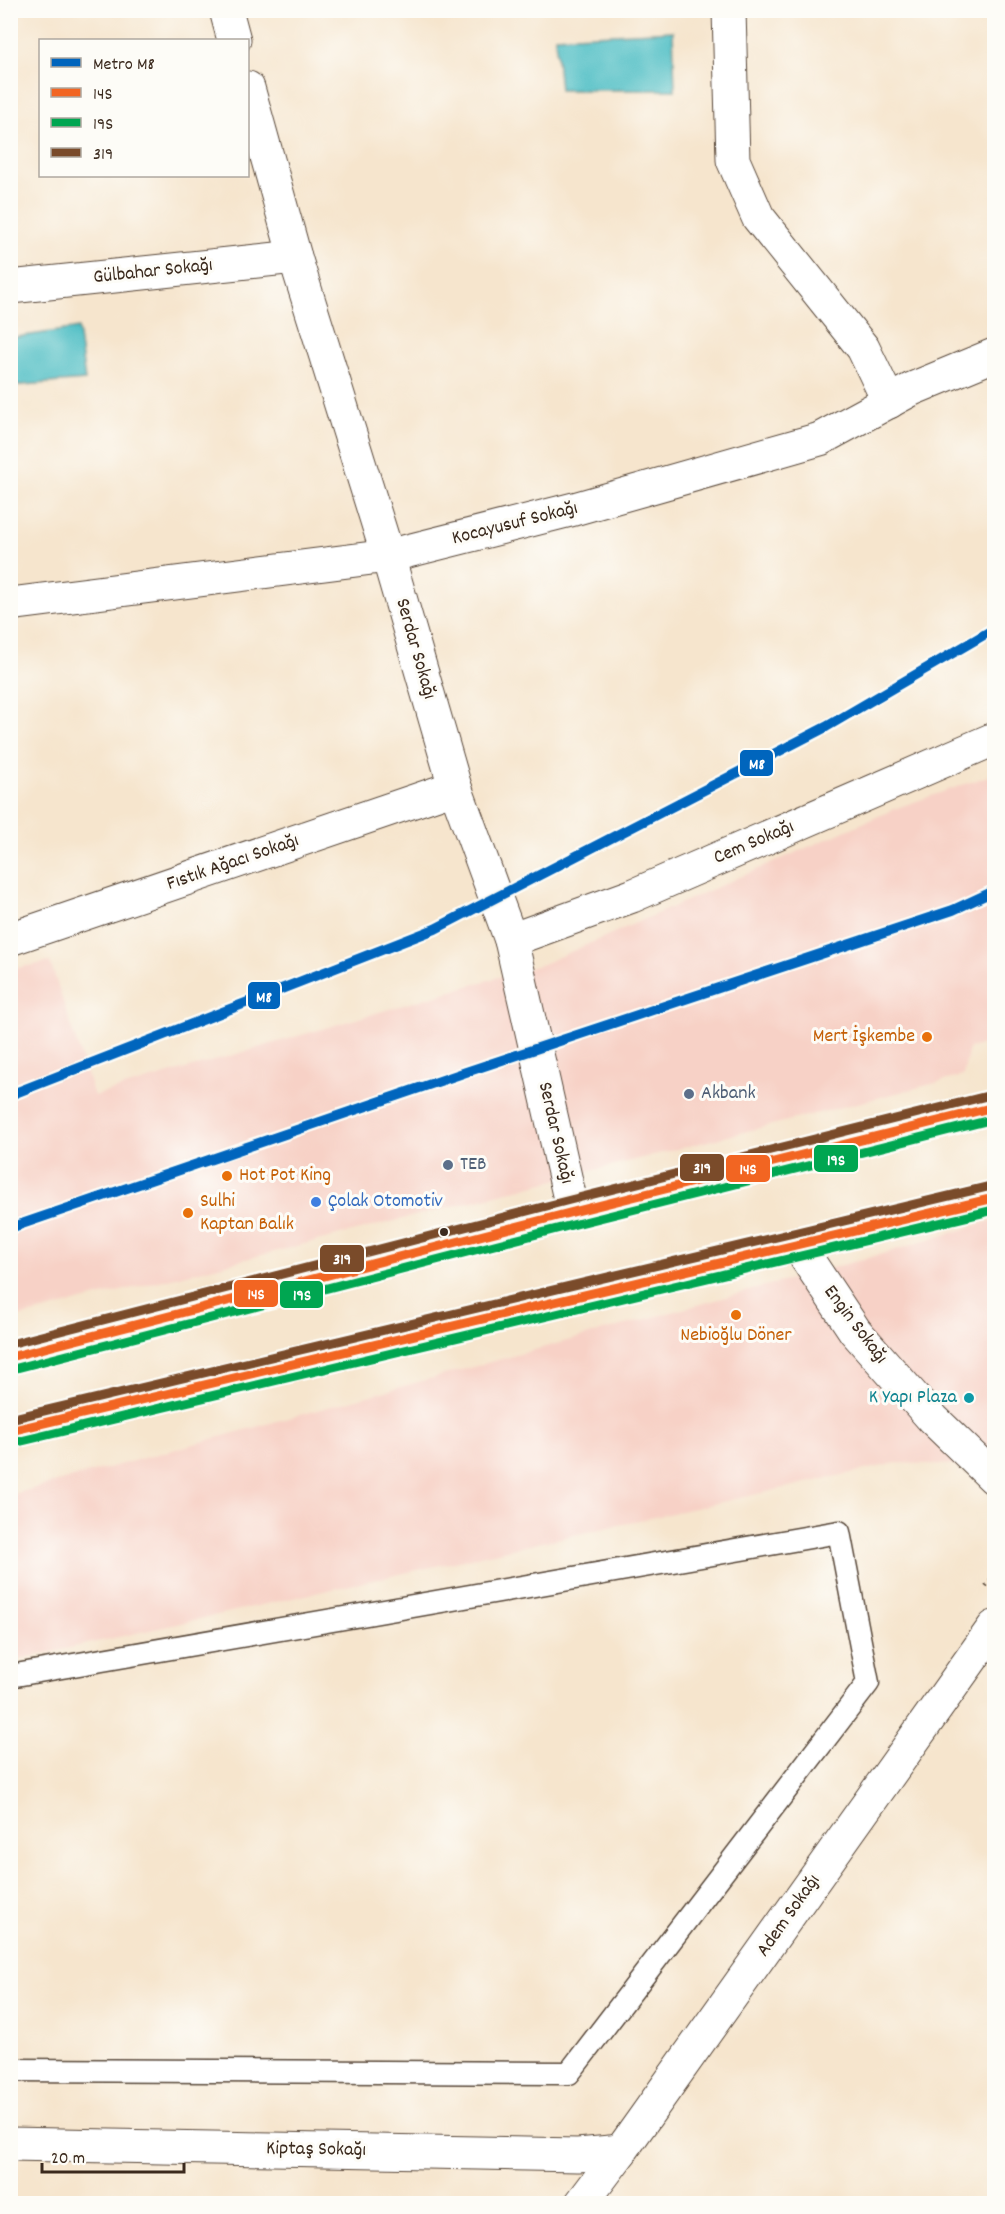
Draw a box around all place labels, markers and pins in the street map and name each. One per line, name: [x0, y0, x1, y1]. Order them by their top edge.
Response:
place label: Mert İşkembe: [813, 1023, 915, 1051]
marker: Mert İşkembe: [920, 1030, 934, 1044]
place label: Akbank: [701, 1080, 756, 1108]
marker: Akbank: [682, 1087, 696, 1101]
place label: TEB: [460, 1151, 487, 1179]
marker: TEB: [441, 1158, 455, 1172]
place label: Hot Pot King: [239, 1162, 331, 1190]
marker: Hot Pot King: [220, 1169, 234, 1183]
place label: Sulhi Kaptan Balık: [200, 1188, 294, 1239]
place label: Çolak Otomotiv: [328, 1188, 444, 1216]
marker: Çolak Otomotiv: [309, 1195, 323, 1209]
marker: Sulhi Kaptan Balık: [181, 1206, 195, 1220]
unlabelled marker: [438, 1226, 450, 1238]
marker: Nebioğlu Döner: [729, 1308, 743, 1322]
place label: Nebioğlu Döner: [680, 1322, 792, 1350]
place label: K Yapı Plaza: [869, 1384, 958, 1412]
marker: K Yapı Plaza: [962, 1391, 976, 1405]

